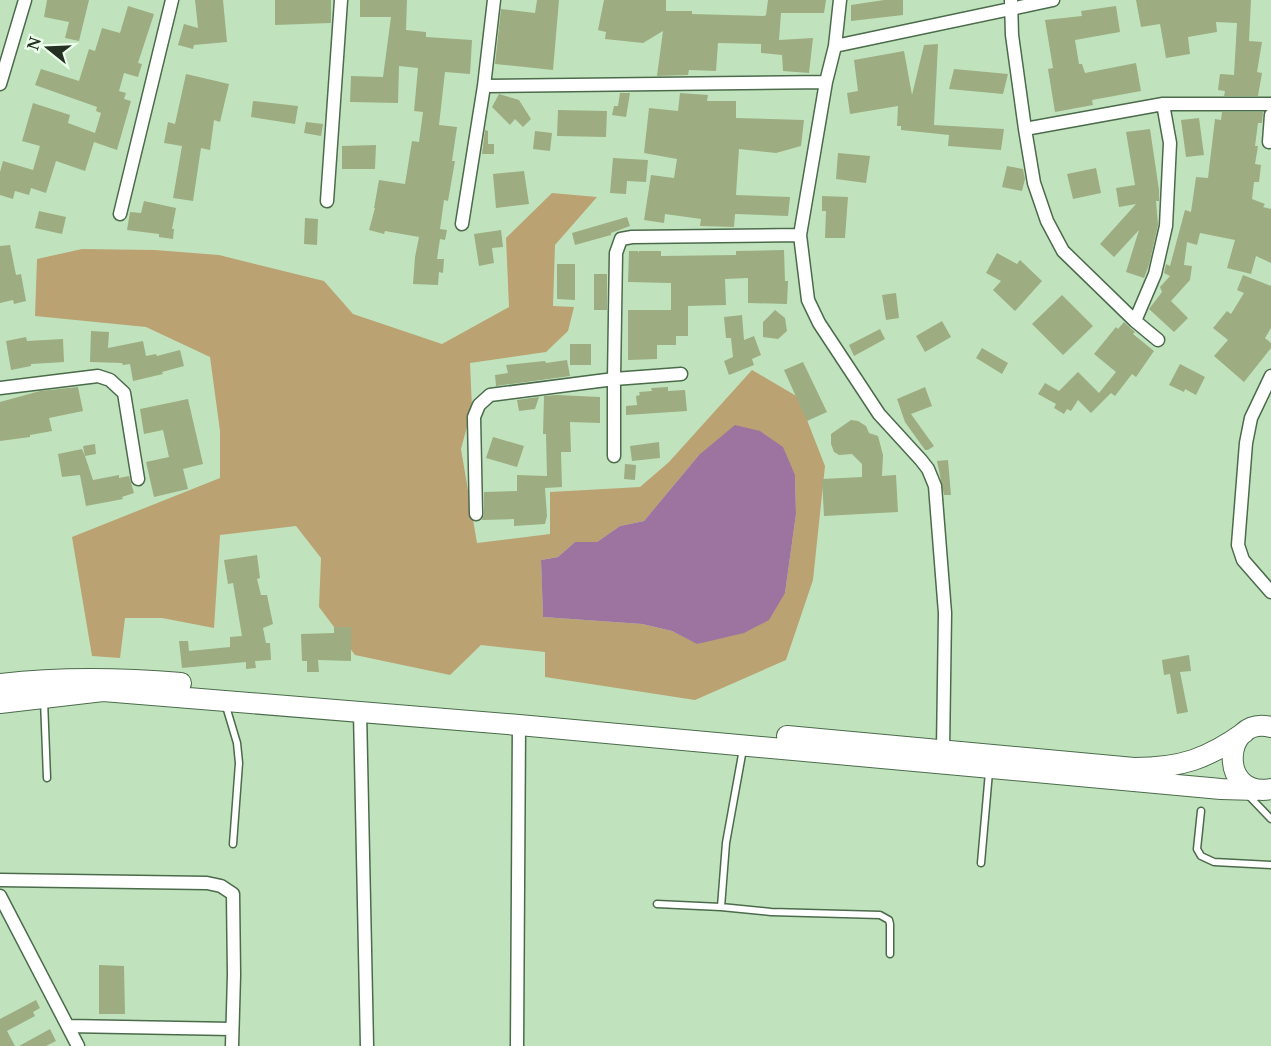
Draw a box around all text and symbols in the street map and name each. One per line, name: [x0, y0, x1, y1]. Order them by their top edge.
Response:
north arrow: [18, 18, 78, 78]
text: N: [21, 34, 46, 53]

